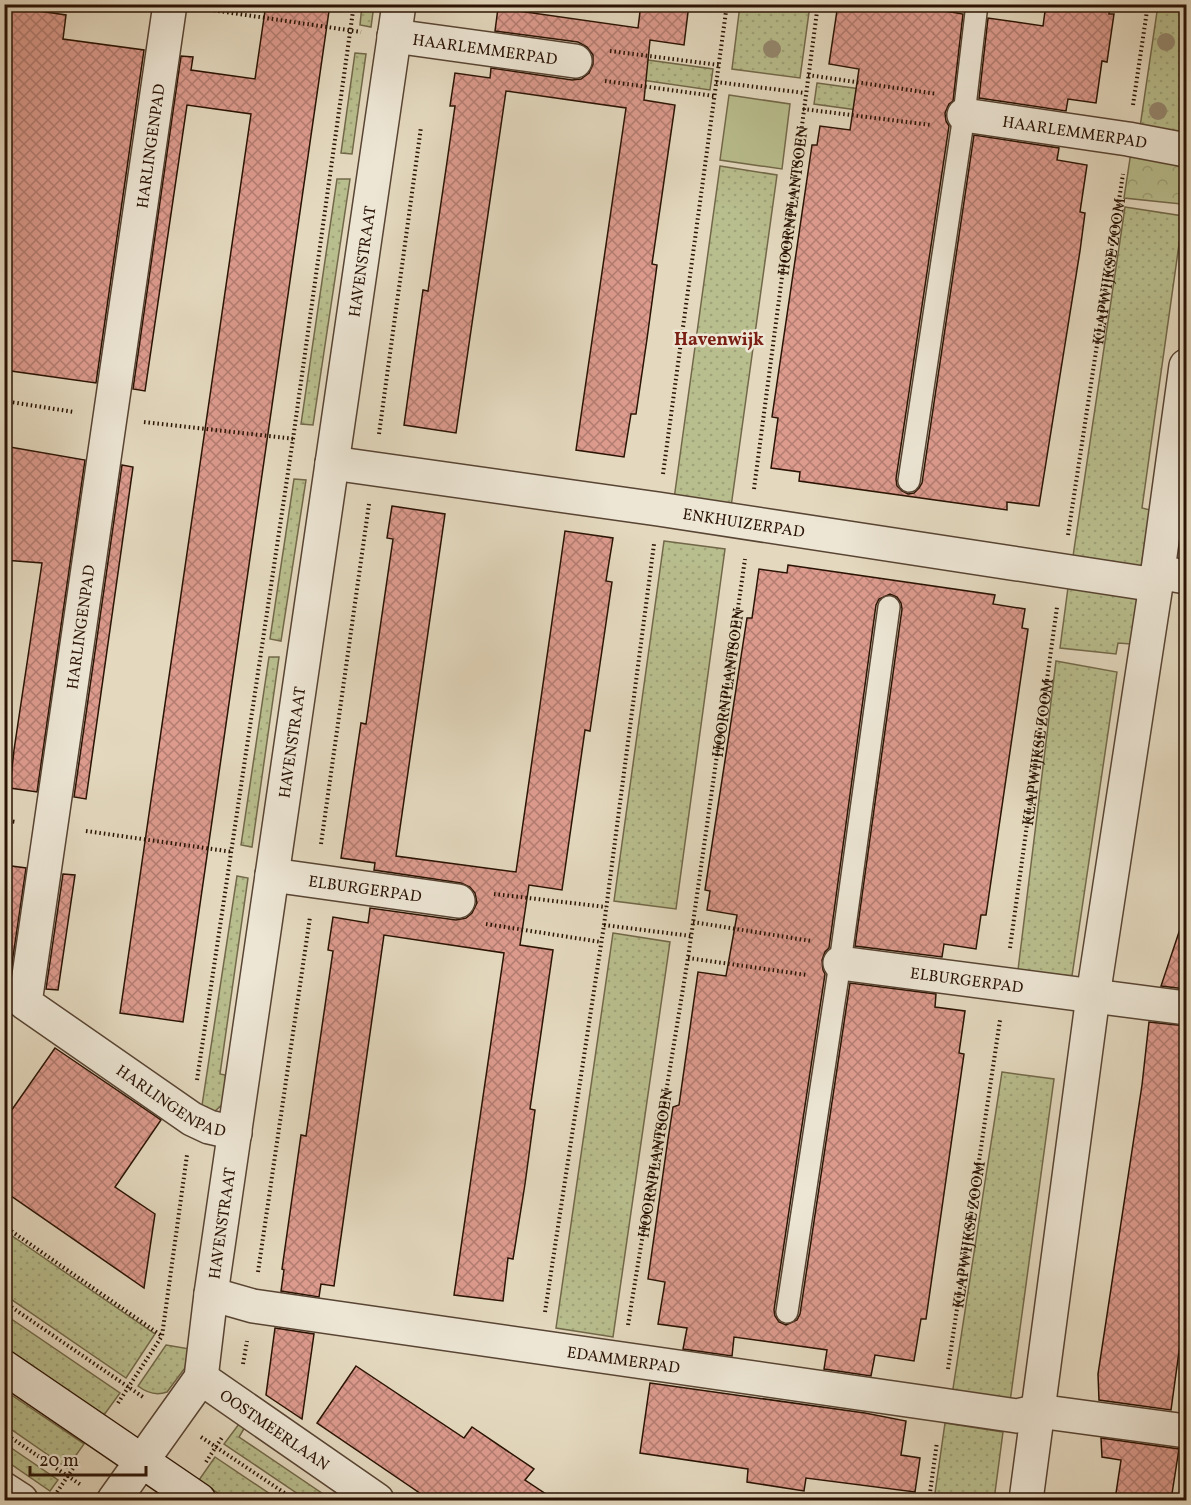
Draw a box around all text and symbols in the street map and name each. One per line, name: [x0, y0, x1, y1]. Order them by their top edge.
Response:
street label: HAARLEMMERPAD: [411, 30, 559, 71]
street label: HARLINGENPAD: [132, 82, 172, 210]
street label: HAARLEMMERPAD: [1001, 112, 1149, 155]
street label: HOORNPLANTSOEN: [773, 125, 815, 277]
street label: KLAPWIJKSE ZOOM: [1088, 196, 1132, 346]
street label: HAVENSTRAAT: [344, 204, 382, 319]
district label: Havenwijk: [674, 328, 764, 353]
street label: ENKHUIZERPAD: [681, 504, 806, 544]
street label: HARLINGENPAD: [62, 563, 102, 691]
street label: HOORNPLANTSOEN: [708, 607, 751, 759]
street label: KLAPWIJKSE ZOOM: [1018, 677, 1060, 827]
street label: HAVENSTRAAT: [274, 685, 312, 800]
street label: ELBURGERPAD: [307, 871, 423, 909]
street label: ELBURGERPAD: [909, 963, 1025, 1000]
street label: HARLINGENPAD: [111, 1061, 228, 1144]
street label: HOORNPLANTSOEN: [633, 1087, 679, 1240]
street label: KLAPWIJKSE ZOOM: [948, 1160, 992, 1310]
street label: HAVENSTRAAT: [204, 1166, 242, 1281]
street label: EDAMMERPAD: [565, 1342, 682, 1380]
street label: OOSTMEERLAAN: [215, 1385, 333, 1477]
scale bar: [30, 1439, 146, 1477]
text: 20 m: [39, 1449, 79, 1474]

